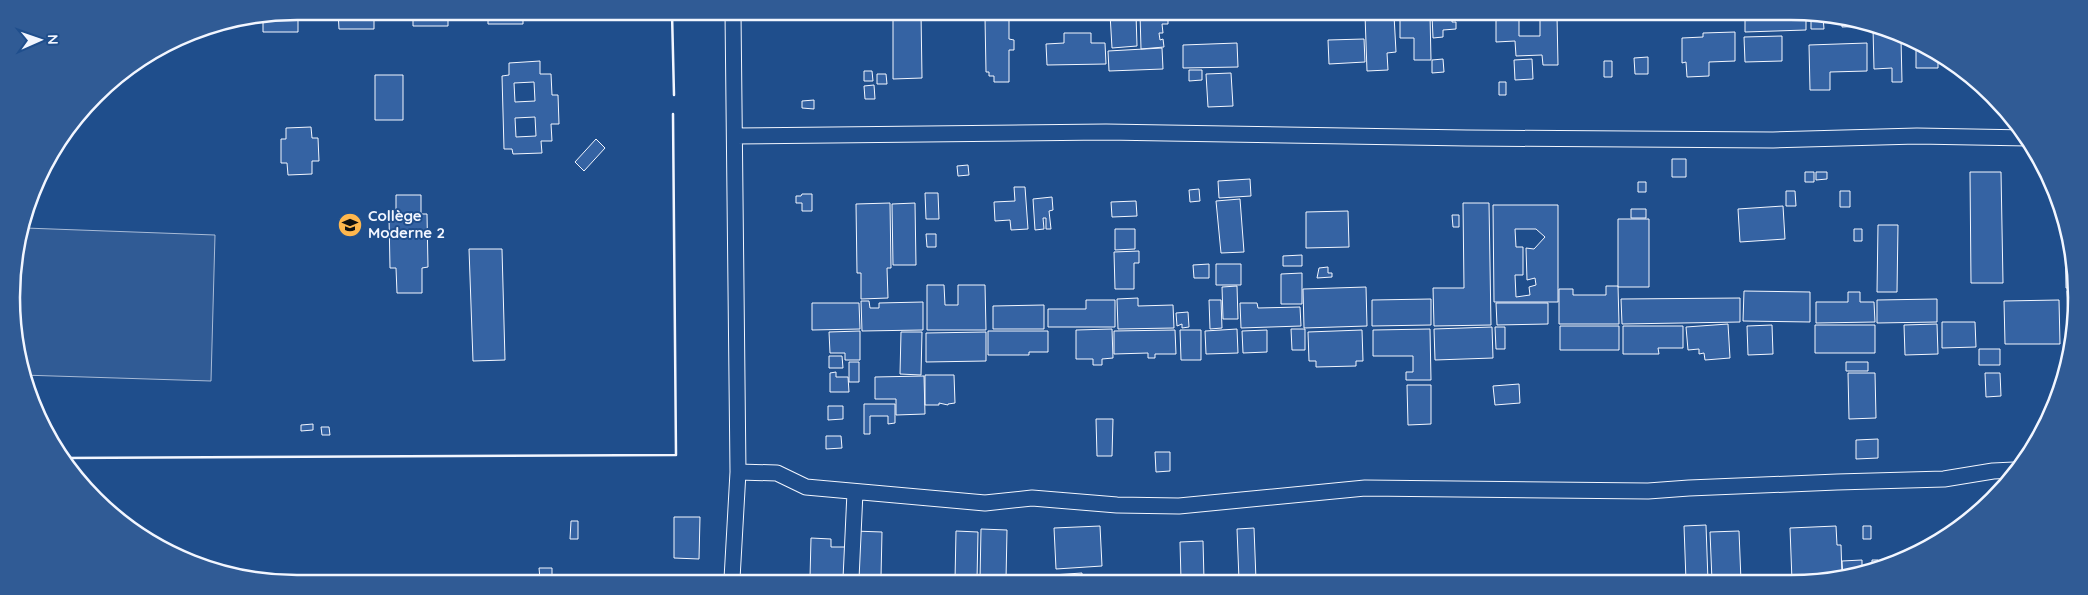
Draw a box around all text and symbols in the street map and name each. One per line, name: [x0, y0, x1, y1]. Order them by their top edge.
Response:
north arrow: [15, 15, 65, 65]
text: N: [44, 34, 62, 45]
place label: Collège Moderne 2: [368, 206, 445, 242]
school or university icon: Collège Moderne 2: [337, 212, 363, 238]

